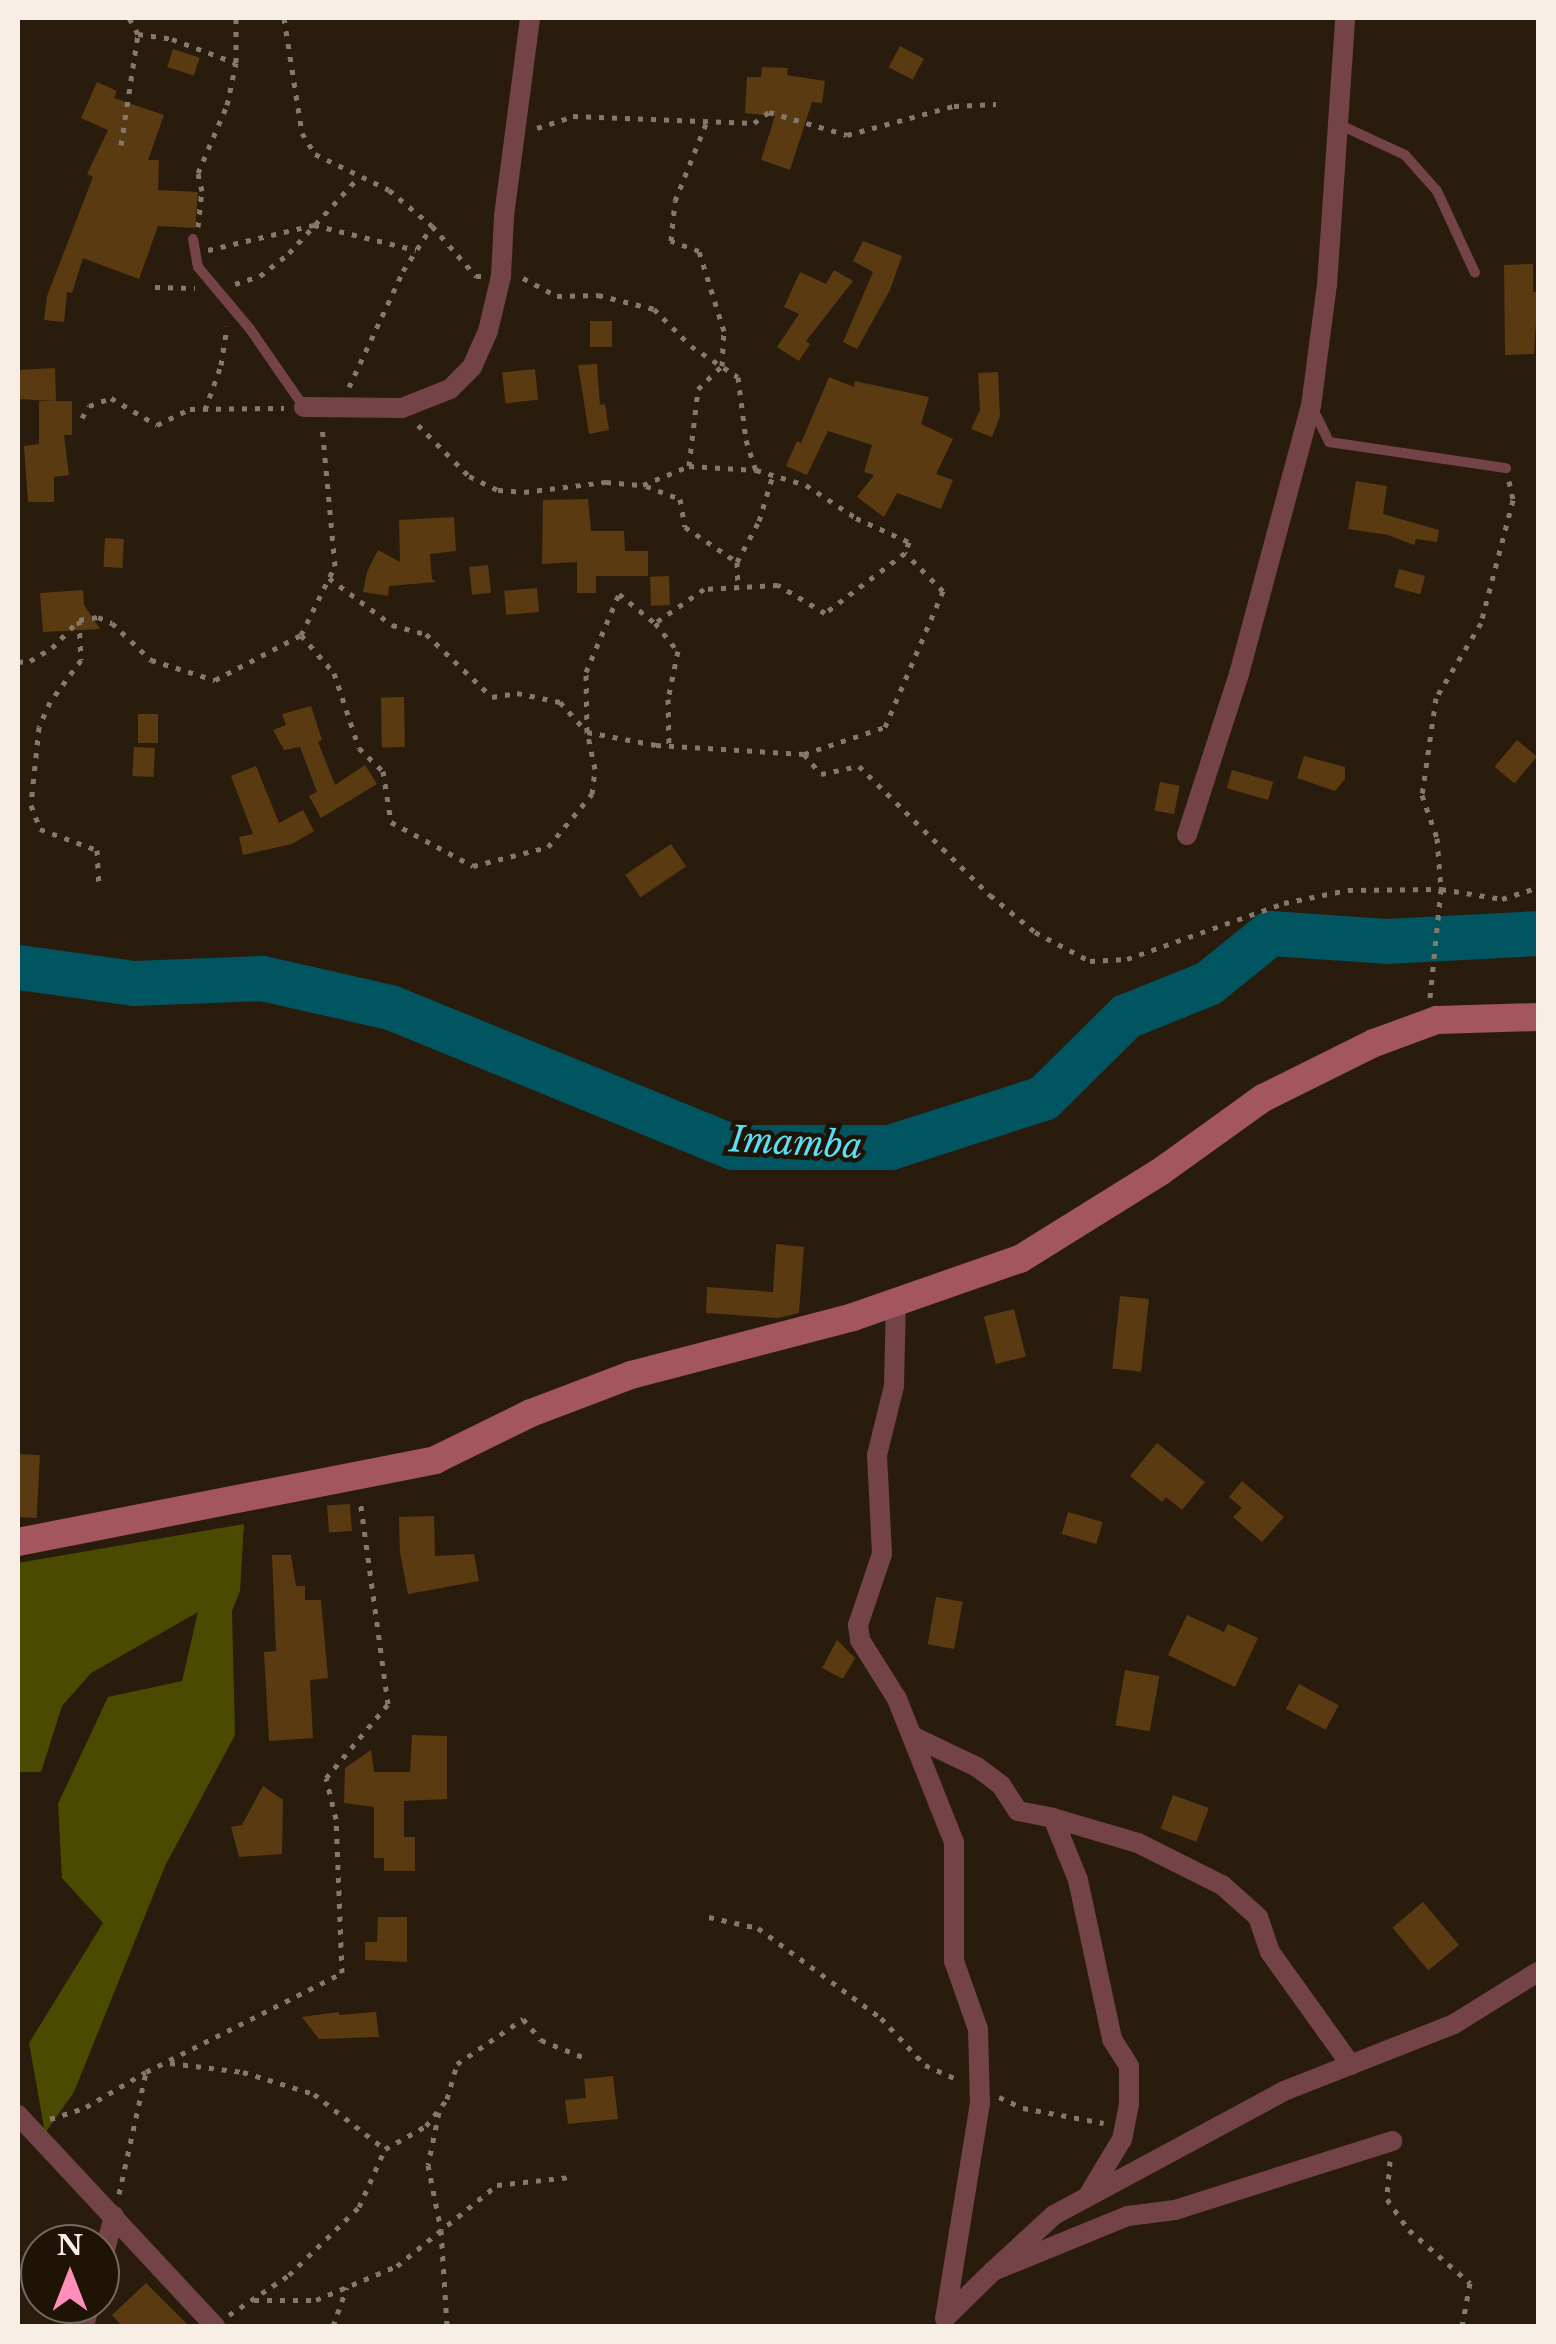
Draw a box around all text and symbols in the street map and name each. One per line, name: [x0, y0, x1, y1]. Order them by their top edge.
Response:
water label: Imamba: [728, 1119, 864, 1167]
north arrow: [20, 2224, 120, 2324]
text: N: [57, 2228, 83, 2263]

